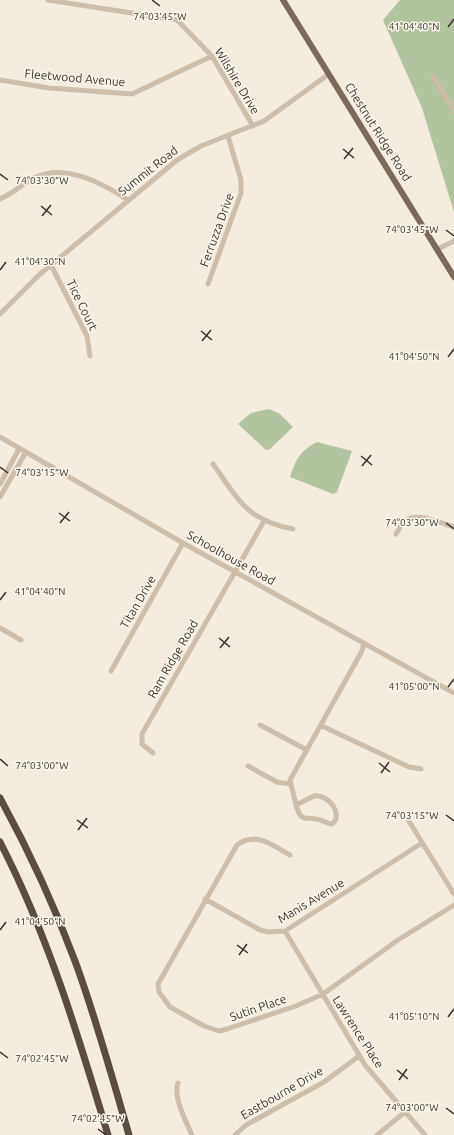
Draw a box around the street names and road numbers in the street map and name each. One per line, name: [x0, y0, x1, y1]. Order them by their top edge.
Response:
street label: Wilshire Drive: [213, 45, 262, 116]
street label: Fleetwood Avenue: [24, 67, 126, 88]
street label: Chestnut Ridge Road: [343, 80, 414, 183]
street label: Summit Road: [115, 143, 180, 198]
street label: Ferruzza Drive: [197, 191, 236, 268]
street label: Tice Court: [64, 277, 101, 333]
street label: Schoolhouse Road: [185, 528, 278, 587]
street label: Titan Drive: [117, 573, 158, 630]
street label: Ram Ridge Road: [145, 617, 200, 700]
street label: Manis Avenue: [275, 876, 346, 925]
street label: Sutin Place: [228, 992, 288, 1023]
street label: Lawrence Place: [330, 993, 387, 1070]
street label: Eastbourne Drive: [238, 1064, 325, 1121]

